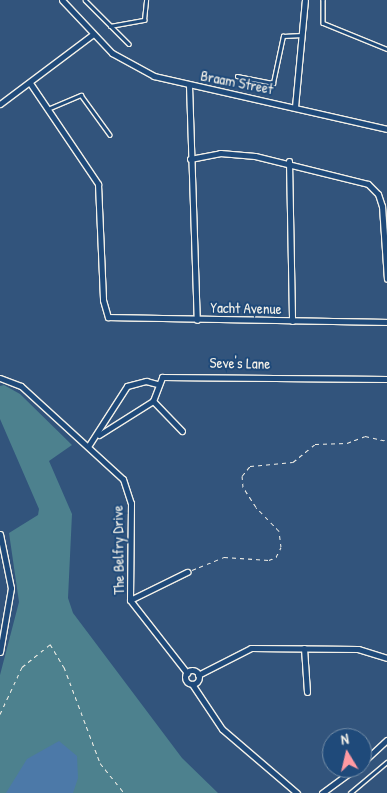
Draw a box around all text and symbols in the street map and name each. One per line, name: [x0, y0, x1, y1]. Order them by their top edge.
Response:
street label: Braam Street: [199, 66, 275, 98]
street label: Yacht Avenue: [210, 298, 282, 318]
street label: Seve's Lane: [209, 353, 271, 373]
street label: The Belfry Drive: [108, 505, 128, 595]
north arrow: [322, 728, 372, 778]
text: N: [340, 729, 350, 749]

